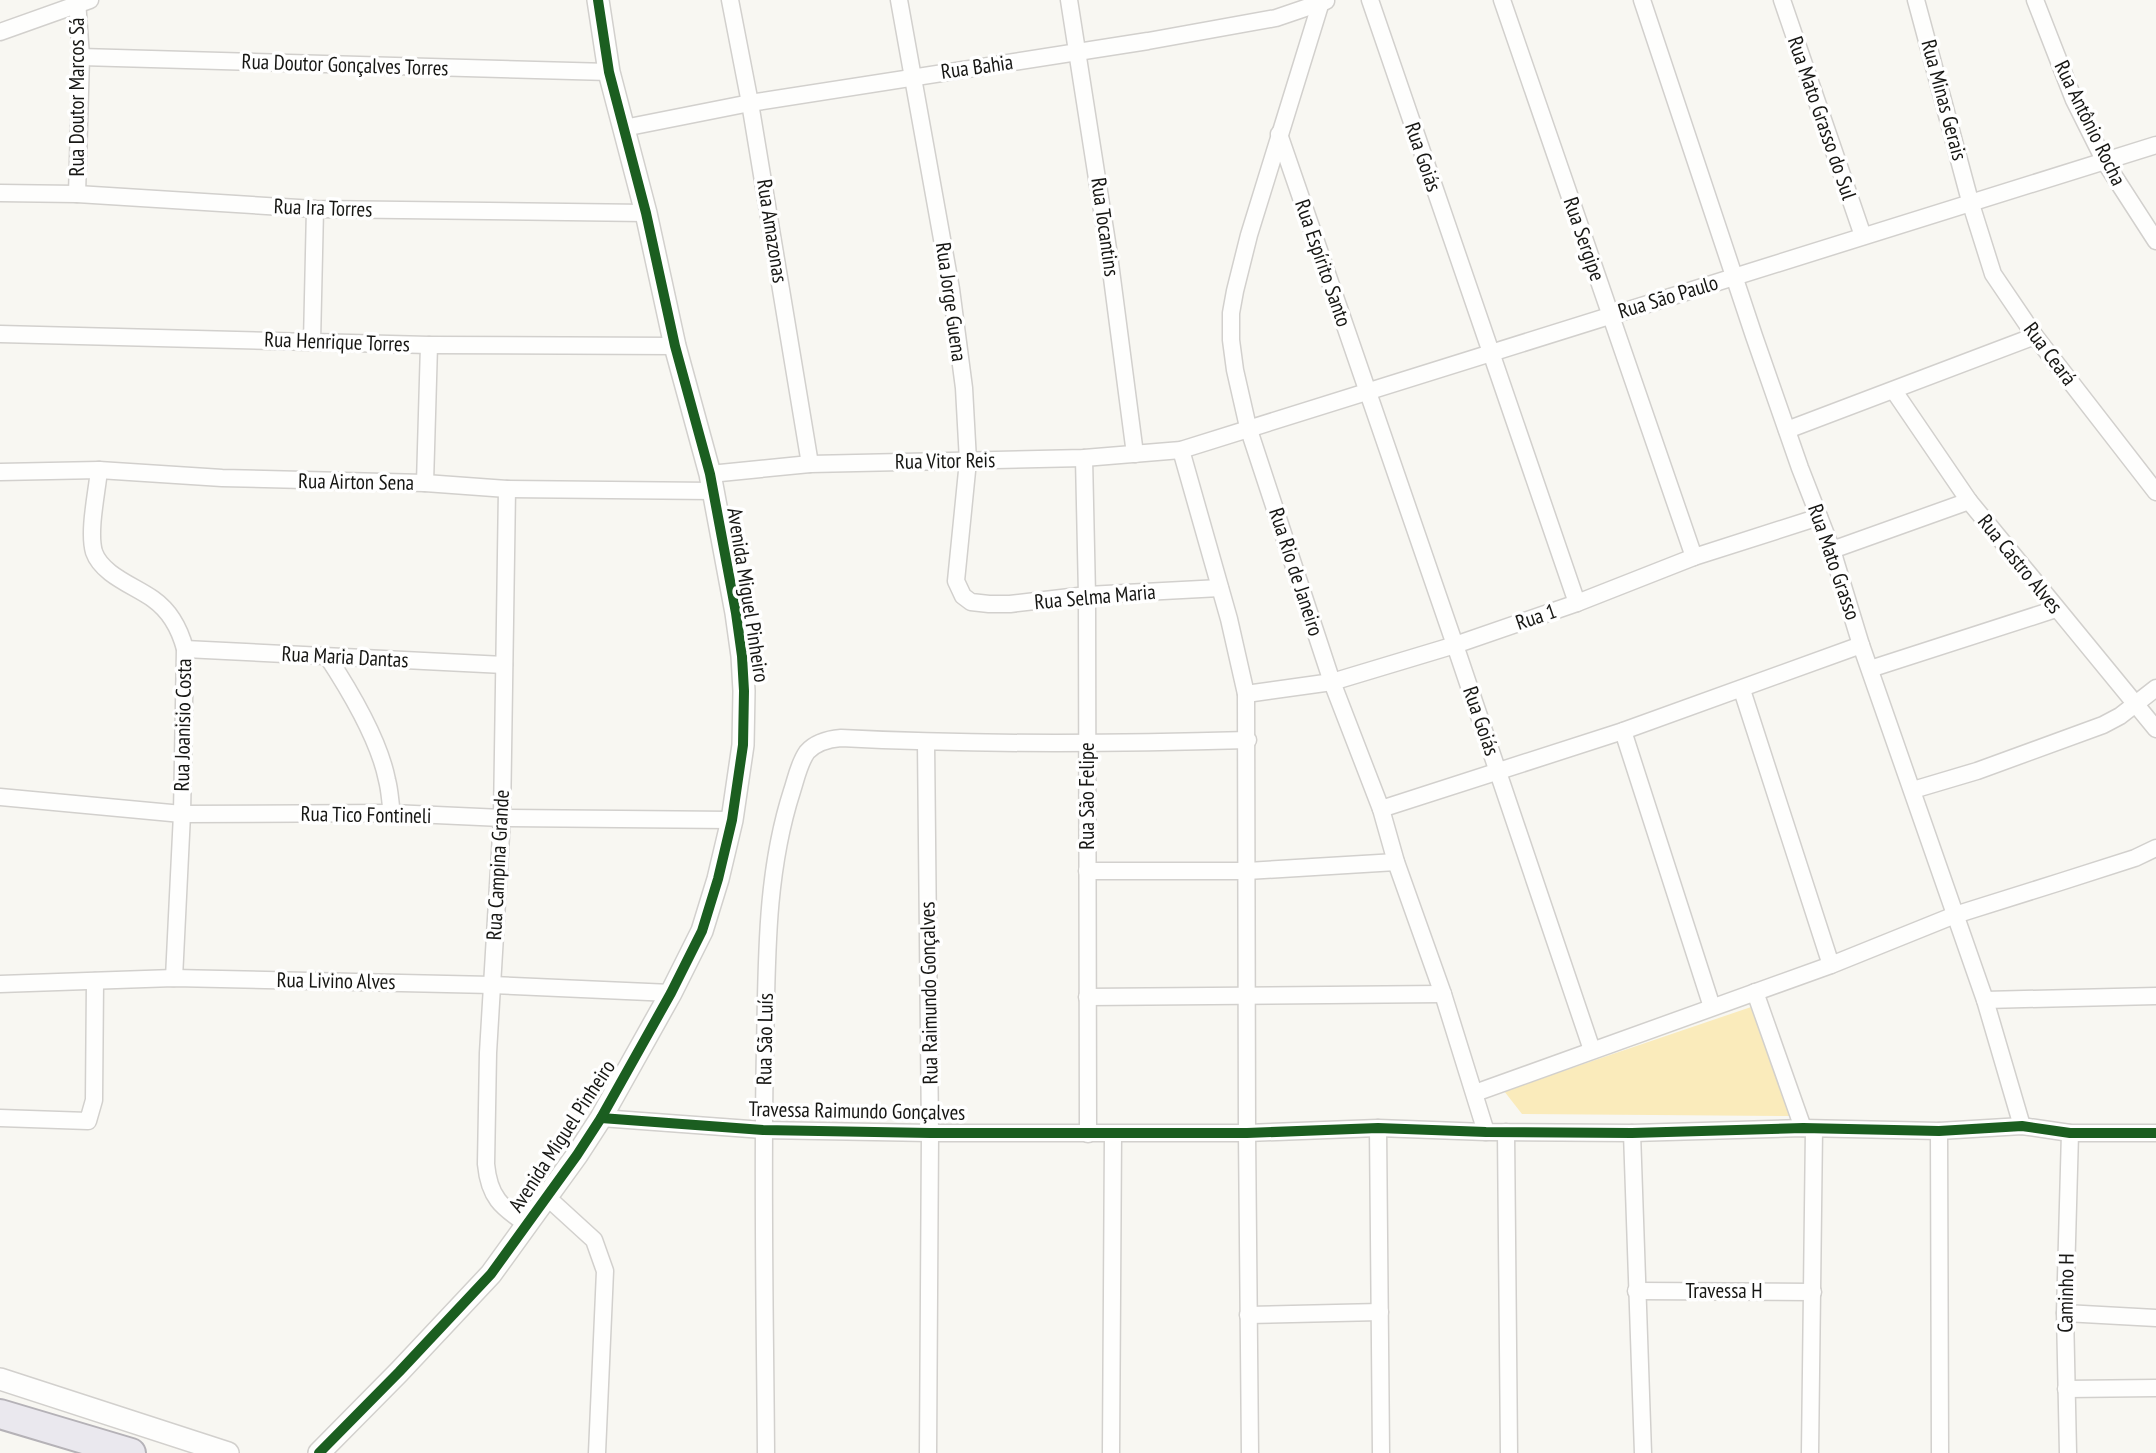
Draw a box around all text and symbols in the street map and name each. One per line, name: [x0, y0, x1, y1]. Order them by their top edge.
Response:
street label: Rua Doutor Marcos Sá: [63, 18, 90, 176]
street label: Rua Mato Grasso do Sul: [1782, 33, 1863, 203]
street label: Rua Minas Gerais: [1915, 37, 1974, 163]
street label: Rua Doutor Gonçalves Torres: [241, 47, 449, 82]
street label: Rua Bahia: [939, 48, 1015, 85]
street label: Rua Antônio Rocha: [2048, 56, 2132, 190]
street label: Rua Goiás: [1399, 119, 1448, 195]
street label: Rua Tocantins: [1085, 176, 1126, 278]
street label: Rua Amazonas: [751, 177, 794, 285]
street label: Rua Ira Torres: [273, 192, 373, 223]
street label: Rua Sergipe: [1558, 193, 1611, 284]
street label: Rua Espírito Santo: [1289, 196, 1358, 330]
street label: Rua Jorge Guena: [930, 241, 973, 363]
street label: Rua São Paulo: [1614, 269, 1721, 325]
street label: Rua Ceará: [2018, 317, 2083, 391]
street label: Rua Henrique Torres: [264, 325, 410, 358]
street label: Rua Vitor Reis: [895, 446, 995, 475]
street label: Rua Airton Sena: [298, 467, 414, 496]
street label: Rua Mato Grasso: [1802, 500, 1867, 623]
street label: Rua Rio de Janeiro: [1263, 504, 1330, 639]
street label: Avenida Miguel Pinheiro: [721, 506, 776, 684]
street label: Rua Castro Alves: [1972, 509, 2069, 619]
street label: Rua Selma Maria: [1033, 578, 1157, 615]
street label: Rua 1: [1512, 597, 1560, 636]
street label: Rua Maria Dantas: [281, 640, 409, 673]
street label: Rua Joanisio Costa: [168, 658, 197, 792]
street label: Rua Goiás: [1457, 683, 1506, 759]
street label: Rua São Felipe: [1073, 742, 1100, 850]
street label: Rua Campina Grande: [480, 789, 515, 941]
street label: Rua Tico Fontineli: [300, 800, 432, 829]
street label: Rua Raimundo Gonçalves: [913, 901, 944, 1085]
street label: Rua Livino Alves: [276, 966, 396, 995]
street label: Rua São Luís: [750, 993, 779, 1085]
street label: Avenida Miguel Pinheiro: [502, 1054, 621, 1217]
street label: Travessa Raimundo Gonçalves: [748, 1095, 966, 1126]
street label: Caminho H: [2051, 1253, 2080, 1333]
street label: Travessa H: [1686, 1277, 1762, 1304]

